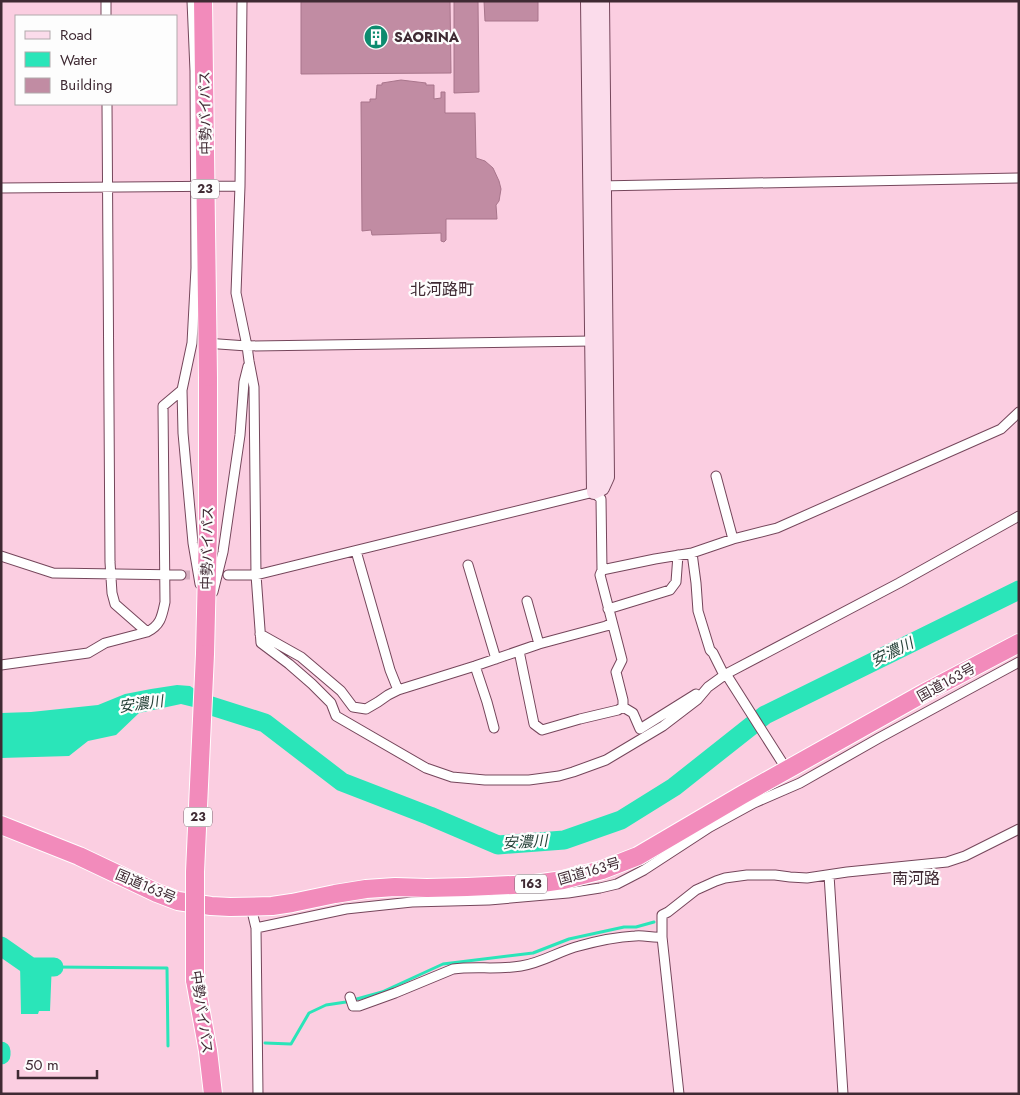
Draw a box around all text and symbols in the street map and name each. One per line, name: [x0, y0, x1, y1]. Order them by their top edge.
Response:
legend: [15, 15, 178, 105]
text: Road: [60, 24, 92, 46]
building icon: SAORINA: [363, 24, 389, 50]
place label: SAORINA: [394, 27, 460, 47]
text: Water: [60, 49, 98, 71]
street label: 中勢バイパス: [194, 71, 216, 155]
text: Building: [60, 74, 112, 96]
road number: 23: [191, 180, 219, 198]
district label: 北河路町: [410, 278, 474, 301]
street label: 中勢バイパス: [196, 506, 218, 590]
water label: 安濃川: [867, 631, 919, 672]
street label: 国道163号: [913, 658, 979, 706]
water label: 安濃川: [117, 690, 167, 718]
road number: 23: [184, 808, 212, 826]
water label: 安濃川: [502, 830, 550, 854]
street label: 国道163号: [555, 853, 623, 889]
street label: 国道163号: [113, 864, 179, 908]
district label: 南河路: [892, 867, 940, 890]
road number: 163: [515, 874, 547, 894]
street label: 中勢バイパス: [186, 969, 218, 1055]
scale bar: [18, 1048, 96, 1080]
text: 50 m: [25, 1054, 59, 1076]

